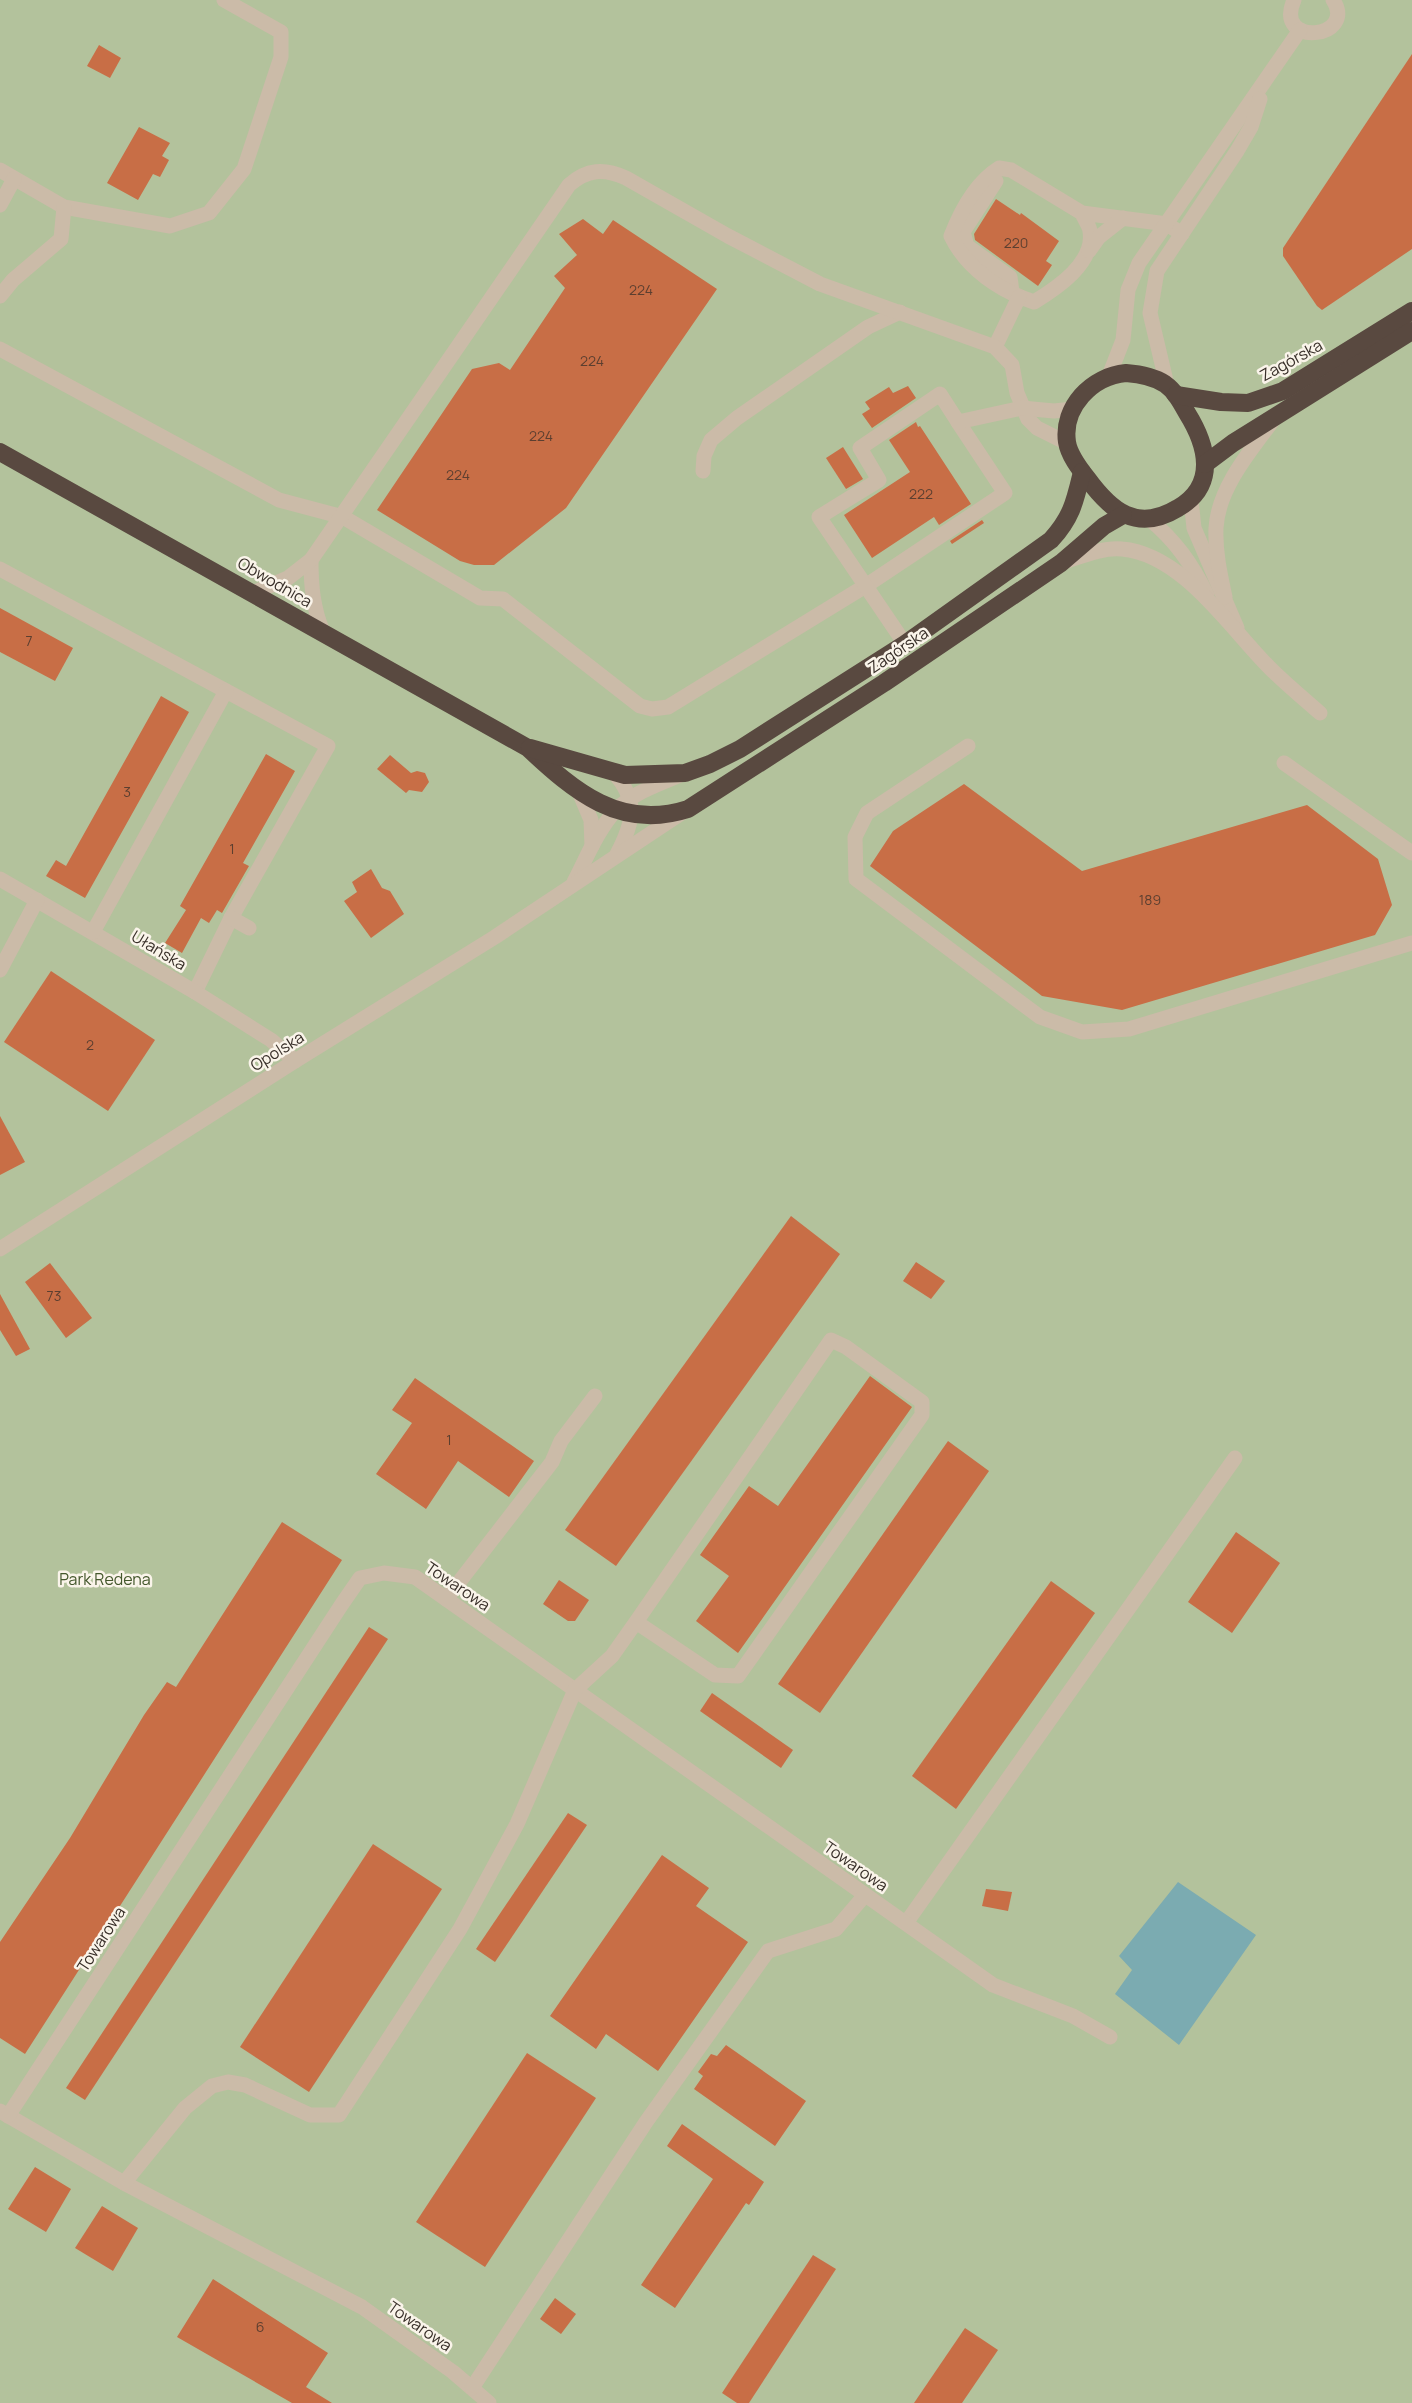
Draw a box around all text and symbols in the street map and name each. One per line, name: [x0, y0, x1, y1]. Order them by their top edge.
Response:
house number: 220: [1004, 233, 1028, 252]
house number: 224: [629, 280, 653, 299]
street label: Zagórska: [1256, 334, 1326, 386]
house number: 224: [580, 351, 604, 370]
house number: 224: [529, 426, 553, 445]
house number: 224: [446, 465, 470, 484]
house number: 222: [909, 484, 933, 503]
street label: Obwodnica: [234, 552, 316, 612]
street label: Zagórska: [864, 622, 932, 678]
house number: 7: [25, 631, 33, 650]
house number: 3: [123, 782, 131, 801]
house number: 1: [229, 839, 235, 858]
house number: 189: [1139, 890, 1161, 909]
street label: Ułańska: [127, 925, 191, 975]
street label: Opolska: [246, 1026, 308, 1076]
house number: 2: [86, 1035, 94, 1054]
house number: 73: [47, 1286, 61, 1305]
house number: 1: [446, 1430, 452, 1449]
street label: Towarowa: [421, 1556, 495, 1616]
park label: Park Redena: [59, 1568, 151, 1590]
street label: Towarowa: [820, 1836, 892, 1896]
street label: Towarowa: [72, 1902, 130, 1976]
street label: Towarowa: [384, 2296, 456, 2356]
house number: 6: [256, 2317, 264, 2336]

